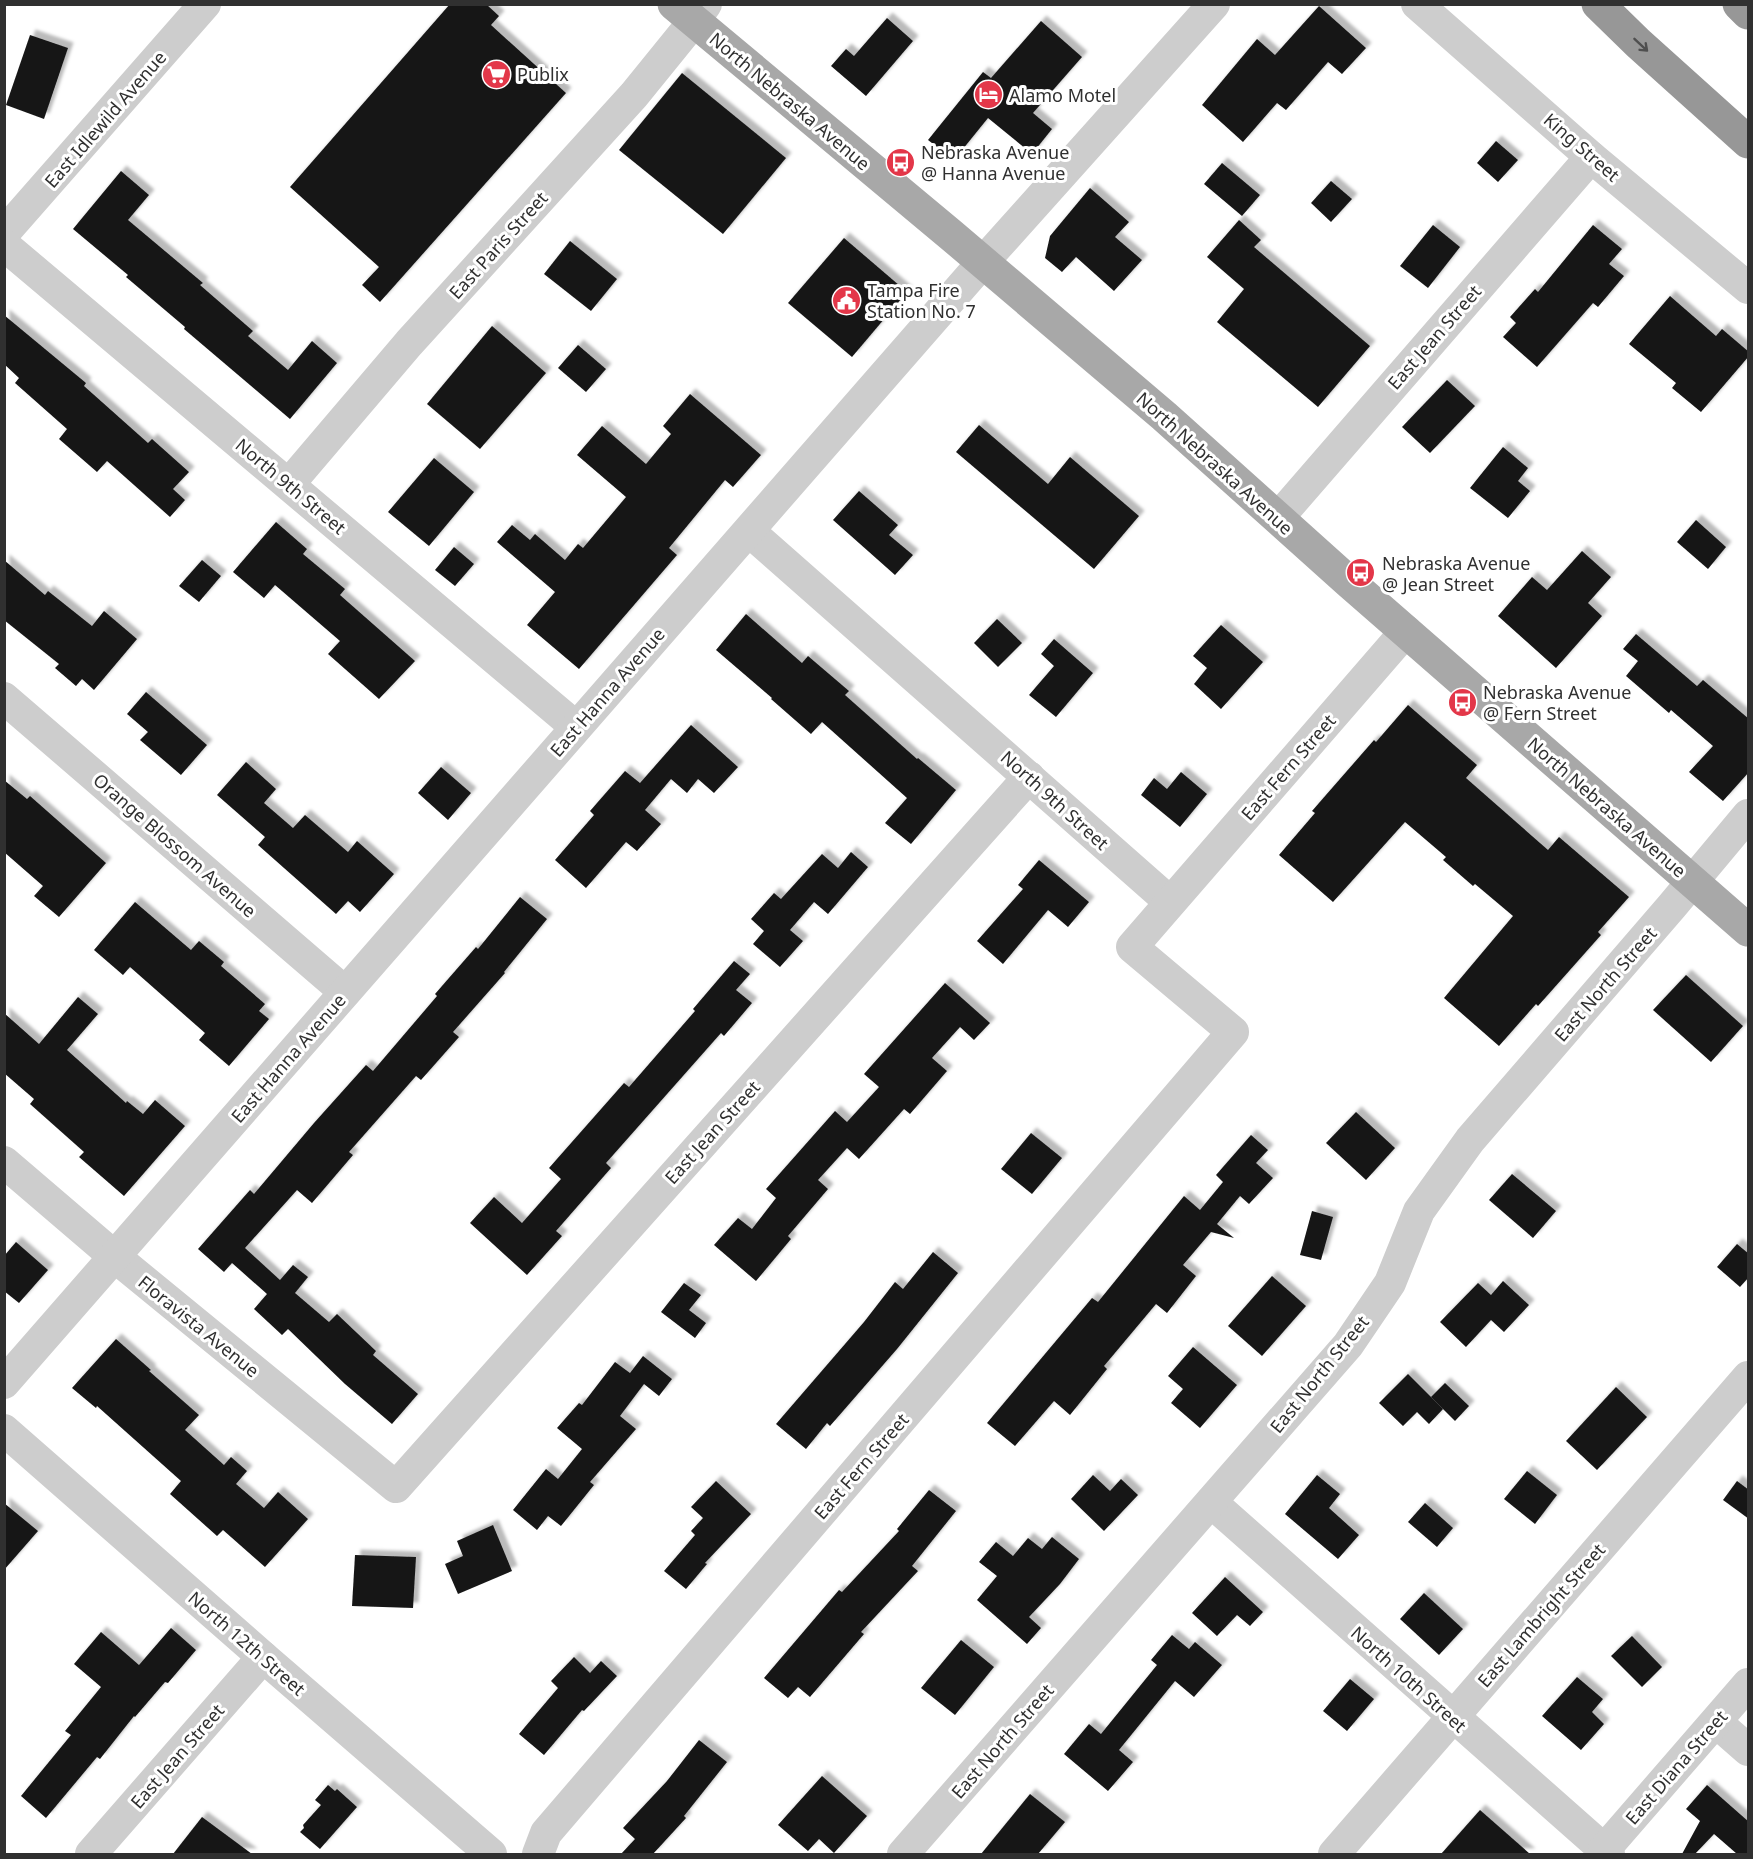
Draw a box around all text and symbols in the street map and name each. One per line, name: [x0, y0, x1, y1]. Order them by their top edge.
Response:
street label: North Nebraska Avenue: [705, 27, 875, 175]
one-way arrow: [1633, 38, 1648, 52]
street label: East Idlewild Avenue: [39, 46, 171, 192]
supermarket icon: Publix: [480, 58, 512, 90]
place label: Publix: [517, 62, 569, 86]
hotel icon: Alamo Motel: [972, 79, 1004, 111]
place label: Alamo Motel: [1009, 83, 1116, 107]
street label: King Street: [1539, 107, 1625, 187]
place label: Nebraska Avenue @ Hanna Avenue: [921, 140, 1069, 185]
bus stop icon: Nebraska Avenue @ Hanna Avenue: [884, 146, 916, 178]
street label: East Paris Street: [443, 186, 553, 304]
place label: Tampa Fire Station No. 7: [867, 278, 976, 323]
street label: East Jean Street: [1382, 279, 1486, 394]
public building icon: Tampa Fire Station No. 7: [830, 284, 862, 316]
street label: North Nebraska Avenue: [1132, 386, 1298, 540]
street label: North 9th Street: [231, 433, 352, 540]
place label: Nebraska Avenue @ Jean Street: [1382, 551, 1530, 596]
bus stop icon: Nebraska Avenue @ Jean Street: [1345, 557, 1377, 589]
street label: East Hanna Avenue: [544, 622, 670, 762]
place label: Nebraska Avenue @ Fern Street: [1483, 680, 1631, 725]
bus stop icon: Nebraska Avenue @ Fern Street: [1446, 686, 1478, 718]
street label: East Fern Street: [1235, 709, 1341, 825]
street label: North Nebraska Avenue: [1523, 731, 1691, 883]
street label: North 9th Street: [996, 745, 1114, 855]
street label: Orange Blossom Avenue: [89, 768, 261, 922]
street label: East North Street: [1549, 921, 1662, 1046]
street label: East Hanna Avenue: [225, 988, 351, 1128]
street label: East Jean Street: [659, 1075, 765, 1189]
street label: Floravista Avenue: [134, 1270, 264, 1382]
street label: East North Street: [1264, 1310, 1374, 1438]
street label: East Fern Street: [808, 1408, 914, 1524]
street label: East Lambright Street: [1472, 1538, 1610, 1692]
street label: North 12th Street: [183, 1586, 311, 1701]
street label: North 10th Street: [1346, 1621, 1472, 1738]
street label: East North Street: [946, 1678, 1059, 1803]
street label: East Jean Street: [125, 1698, 229, 1813]
street label: East Diana Street: [1620, 1704, 1733, 1829]

